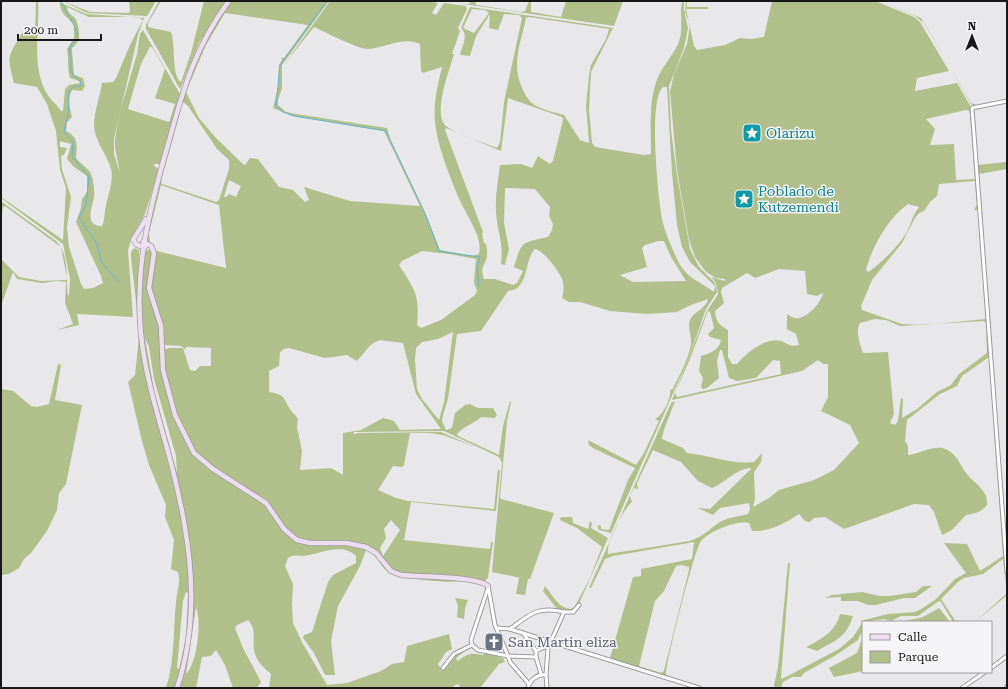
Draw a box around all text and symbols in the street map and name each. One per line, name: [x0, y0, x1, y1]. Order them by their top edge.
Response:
scale bar: [18, 16, 101, 42]
north arrow: [952, 16, 992, 56]
text: N: [968, 20, 977, 33]
text: 200 m: [24, 23, 58, 37]
place icon: Olarizu: [741, 122, 763, 144]
place label: Olarizu: [766, 125, 815, 141]
place label: Poblado de Kutzemendi: [758, 183, 840, 215]
place icon: Poblado de Kutzemendi: [733, 188, 755, 210]
legend: [862, 621, 992, 673]
text: Calle: [898, 630, 928, 644]
church icon: San Martin eliza: [483, 631, 505, 653]
place label: San Martin eliza: [508, 634, 617, 650]
text: Parque: [898, 650, 939, 664]

